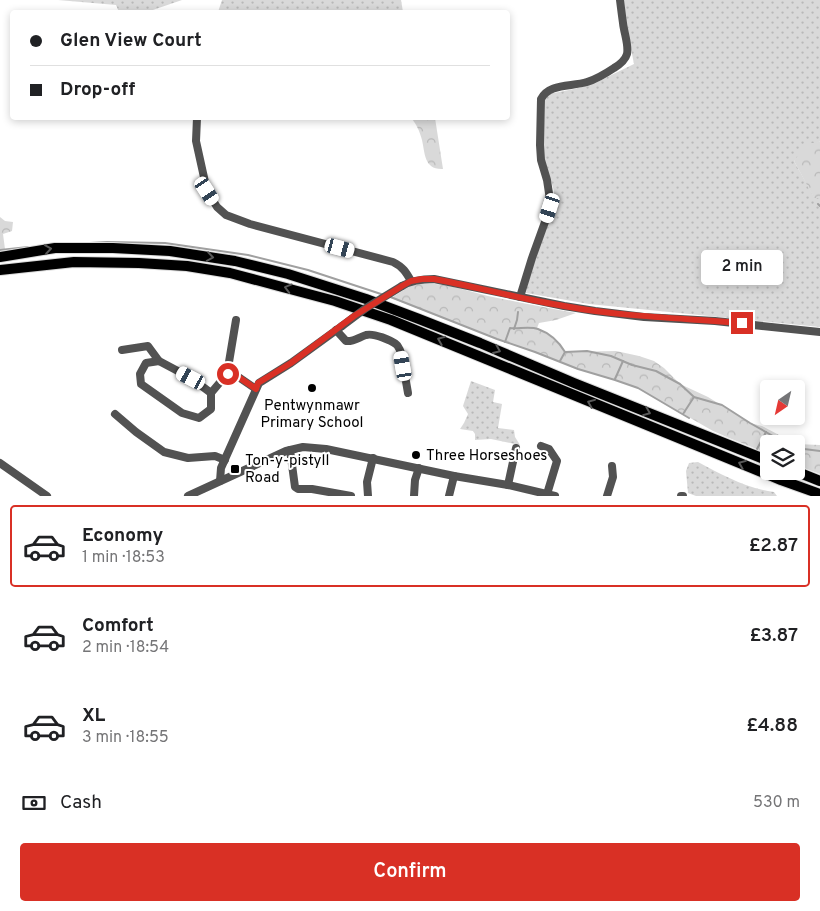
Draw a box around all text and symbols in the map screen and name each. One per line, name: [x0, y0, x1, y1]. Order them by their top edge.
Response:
text: Glen View Court: [60, 29, 202, 53]
text: Drop-off: [60, 78, 135, 102]
car: [192, 174, 221, 208]
car: [538, 191, 561, 225]
car: [323, 237, 356, 259]
one-way arrow: [44, 245, 53, 255]
callout: 2 min: [701, 250, 783, 286]
one-way arrow: [206, 251, 214, 262]
text: 2 min: [721, 257, 763, 277]
one-way arrow: [283, 283, 292, 294]
route end: [731, 312, 753, 334]
one-way arrow: [437, 336, 446, 347]
one-way arrow: [492, 343, 501, 354]
car: [393, 350, 412, 382]
route start: [217, 363, 239, 385]
car: [174, 364, 207, 392]
north arrow: [760, 380, 805, 425]
map controls: [760, 380, 805, 480]
marker: Pentwynmawr Primary School: [306, 382, 318, 394]
place label: Pentwynmawr Primary School: [260, 397, 364, 433]
one-way arrow: [587, 398, 596, 409]
one-way arrow: [643, 406, 651, 416]
button: layers: [760, 435, 805, 480]
place label: Three Horseshoes: [426, 447, 547, 466]
marker: Three Horseshoes: [410, 449, 422, 461]
place label: Ton-y-pistyll Road: [245, 452, 329, 488]
one-way arrow: [738, 460, 747, 470]
marker: Ton-y-pistyll Road: [229, 463, 241, 475]
icon: car: [22, 524, 67, 569]
text: Economy: [82, 524, 163, 548]
text: £2.87: [749, 534, 798, 558]
text: 1 min · 18:53: [82, 548, 165, 568]
icon: car: [22, 614, 67, 659]
text: Comfort: [82, 614, 154, 638]
text: £3.87: [749, 624, 798, 648]
text: 2 min · 18:54: [82, 638, 169, 658]
icon: car: [22, 704, 67, 749]
text: XL: [82, 704, 105, 728]
text: £4.88: [746, 714, 798, 738]
text: 3 min · 18:55: [82, 728, 169, 748]
icon: cash: [20, 789, 48, 817]
text: Cash: [60, 791, 102, 815]
text: 530 m: [753, 793, 800, 813]
button: Confirm: [20, 843, 800, 901]

